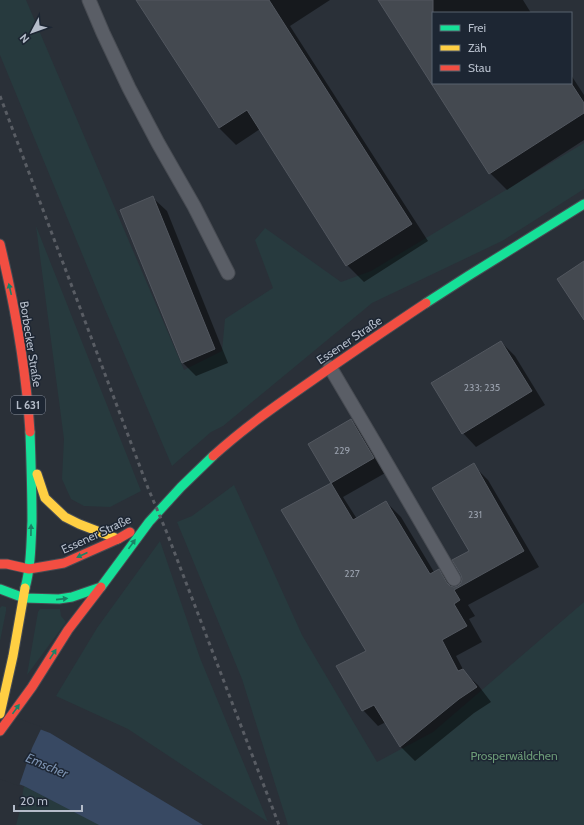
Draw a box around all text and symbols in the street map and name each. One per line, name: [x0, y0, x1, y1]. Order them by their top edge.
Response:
north arrow: [12, 12, 52, 52]
legend: [432, 12, 572, 84]
text: Frei: [468, 20, 486, 35]
text: N: [17, 31, 32, 46]
text: Zäh: [468, 40, 487, 55]
text: Stau: [468, 60, 491, 75]
one-way arrow: [7, 283, 13, 296]
street label: Borbecker Straße: [17, 300, 45, 388]
street label: Essener Straße: [314, 313, 384, 367]
house number: 233; 235: [464, 381, 500, 394]
road number: L 631: [11, 396, 45, 414]
house number: 229: [334, 444, 350, 457]
house number: 231: [468, 508, 482, 521]
street label: Essener Straße: [59, 511, 133, 557]
one-way arrow: [28, 523, 34, 536]
one-way arrow: [128, 539, 136, 550]
one-way arrow: [77, 552, 88, 558]
house number: 227: [344, 567, 360, 580]
one-way arrow: [56, 595, 69, 602]
one-way arrow: [50, 648, 57, 660]
one-way arrow: [12, 704, 20, 714]
park label: Prosperwäldchen: [470, 748, 558, 763]
water label: Emscher: [24, 749, 71, 781]
scale bar: [14, 787, 82, 813]
text: 20 m: [20, 793, 48, 808]

